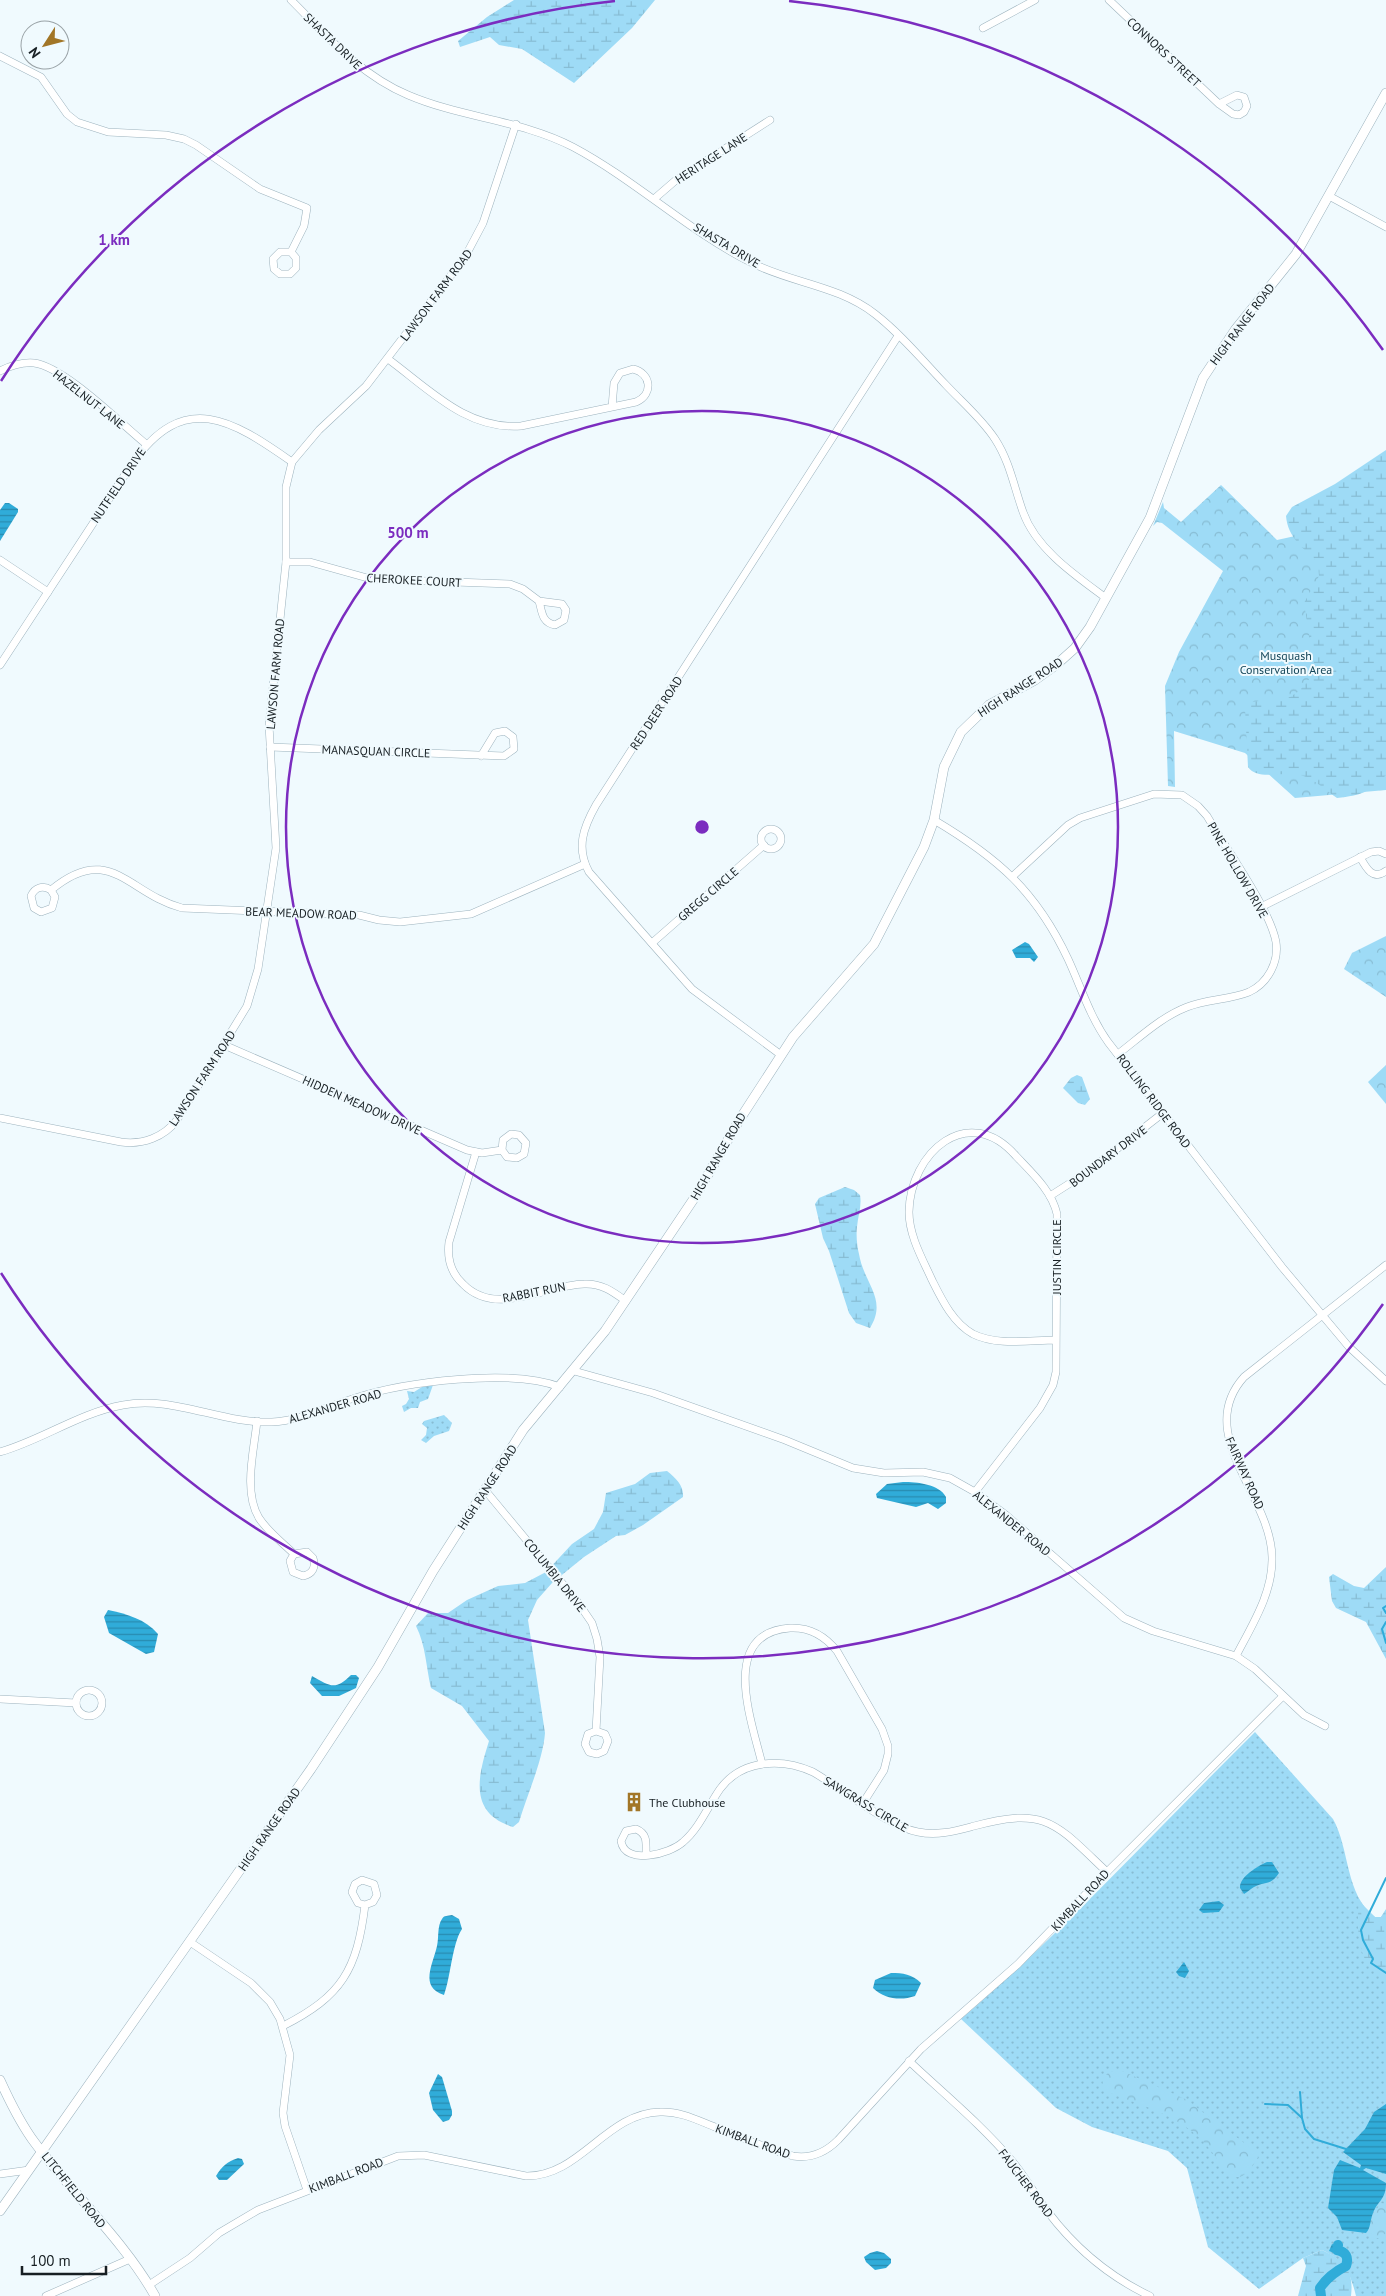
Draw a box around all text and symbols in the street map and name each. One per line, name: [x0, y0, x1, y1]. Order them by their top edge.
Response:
street label: SHASTA DRIVE: [301, 10, 365, 72]
street label: CONNORS STREET: [1124, 14, 1204, 90]
north arrow: [20, 20, 70, 70]
text: N: [24, 44, 44, 62]
street label: HERITAGE LANE: [672, 129, 750, 187]
street label: SHASTA DRIVE: [691, 219, 763, 271]
text: 1 km: [98, 230, 130, 249]
street label: LAWSON FARM ROAD: [397, 246, 476, 344]
street label: HIGH RANGE ROAD: [1206, 280, 1278, 368]
street label: HAZELNUT LANE: [50, 366, 128, 432]
street label: NUTFIELD DRIVE: [87, 444, 149, 526]
text: 500 m: [387, 523, 429, 542]
street label: CHEROKEE COURT: [366, 570, 462, 590]
street label: LAWSON FARM ROAD: [263, 618, 287, 730]
park label: Musquash Conservation Area: [1240, 648, 1332, 677]
street label: HIGH RANGE ROAD: [975, 654, 1065, 720]
street label: RED DEER ROAD: [627, 673, 686, 753]
street label: MANASQUAN CIRCLE: [321, 742, 431, 760]
centre of rings: [693, 818, 711, 836]
street label: PINE HOLLOW DRIVE: [1204, 819, 1272, 921]
street label: GREGG CIRCLE: [675, 864, 741, 924]
street label: BEAR MEADOW ROAD: [245, 904, 357, 922]
street label: LAWSON FARM ROAD: [165, 1027, 239, 1129]
street label: ROLLING RIDGE ROAD: [1114, 1051, 1194, 1151]
street label: HIDDEN MEADOW DRIVE: [300, 1072, 424, 1138]
street label: HIGH RANGE ROAD: [687, 1109, 749, 1202]
street label: BOUNDARY DRIVE: [1066, 1122, 1150, 1190]
street label: JUSTIN CIRCLE: [1049, 1219, 1064, 1296]
street label: RABBIT RUN: [501, 1279, 567, 1305]
street label: ALEXANDER ROAD: [287, 1386, 383, 1426]
street label: FAIRWAY ROAD: [1222, 1434, 1268, 1512]
street label: HIGH RANGE ROAD: [454, 1442, 520, 1532]
street label: ALEXANDER ROAD: [970, 1487, 1054, 1559]
street label: COLUMBIA DRIVE: [521, 1535, 589, 1615]
street label: SAWGRASS CIRCLE: [821, 1773, 911, 1835]
street label: HIGH RANGE ROAD: [235, 1784, 303, 1874]
building icon: The Clubhouse: [623, 1791, 645, 1813]
place label: The Clubhouse: [649, 1795, 725, 1810]
street label: KIMBALL ROAD: [1048, 1866, 1112, 1934]
street label: KIMBALL ROAD: [713, 2120, 793, 2162]
street label: FAUCHER ROAD: [995, 2146, 1057, 2220]
street label: LITCHFIELD ROAD: [39, 2149, 109, 2231]
street label: KIMBALL ROAD: [307, 2154, 386, 2196]
scale bar: [22, 2244, 106, 2276]
text: 100 m: [30, 2251, 71, 2270]

